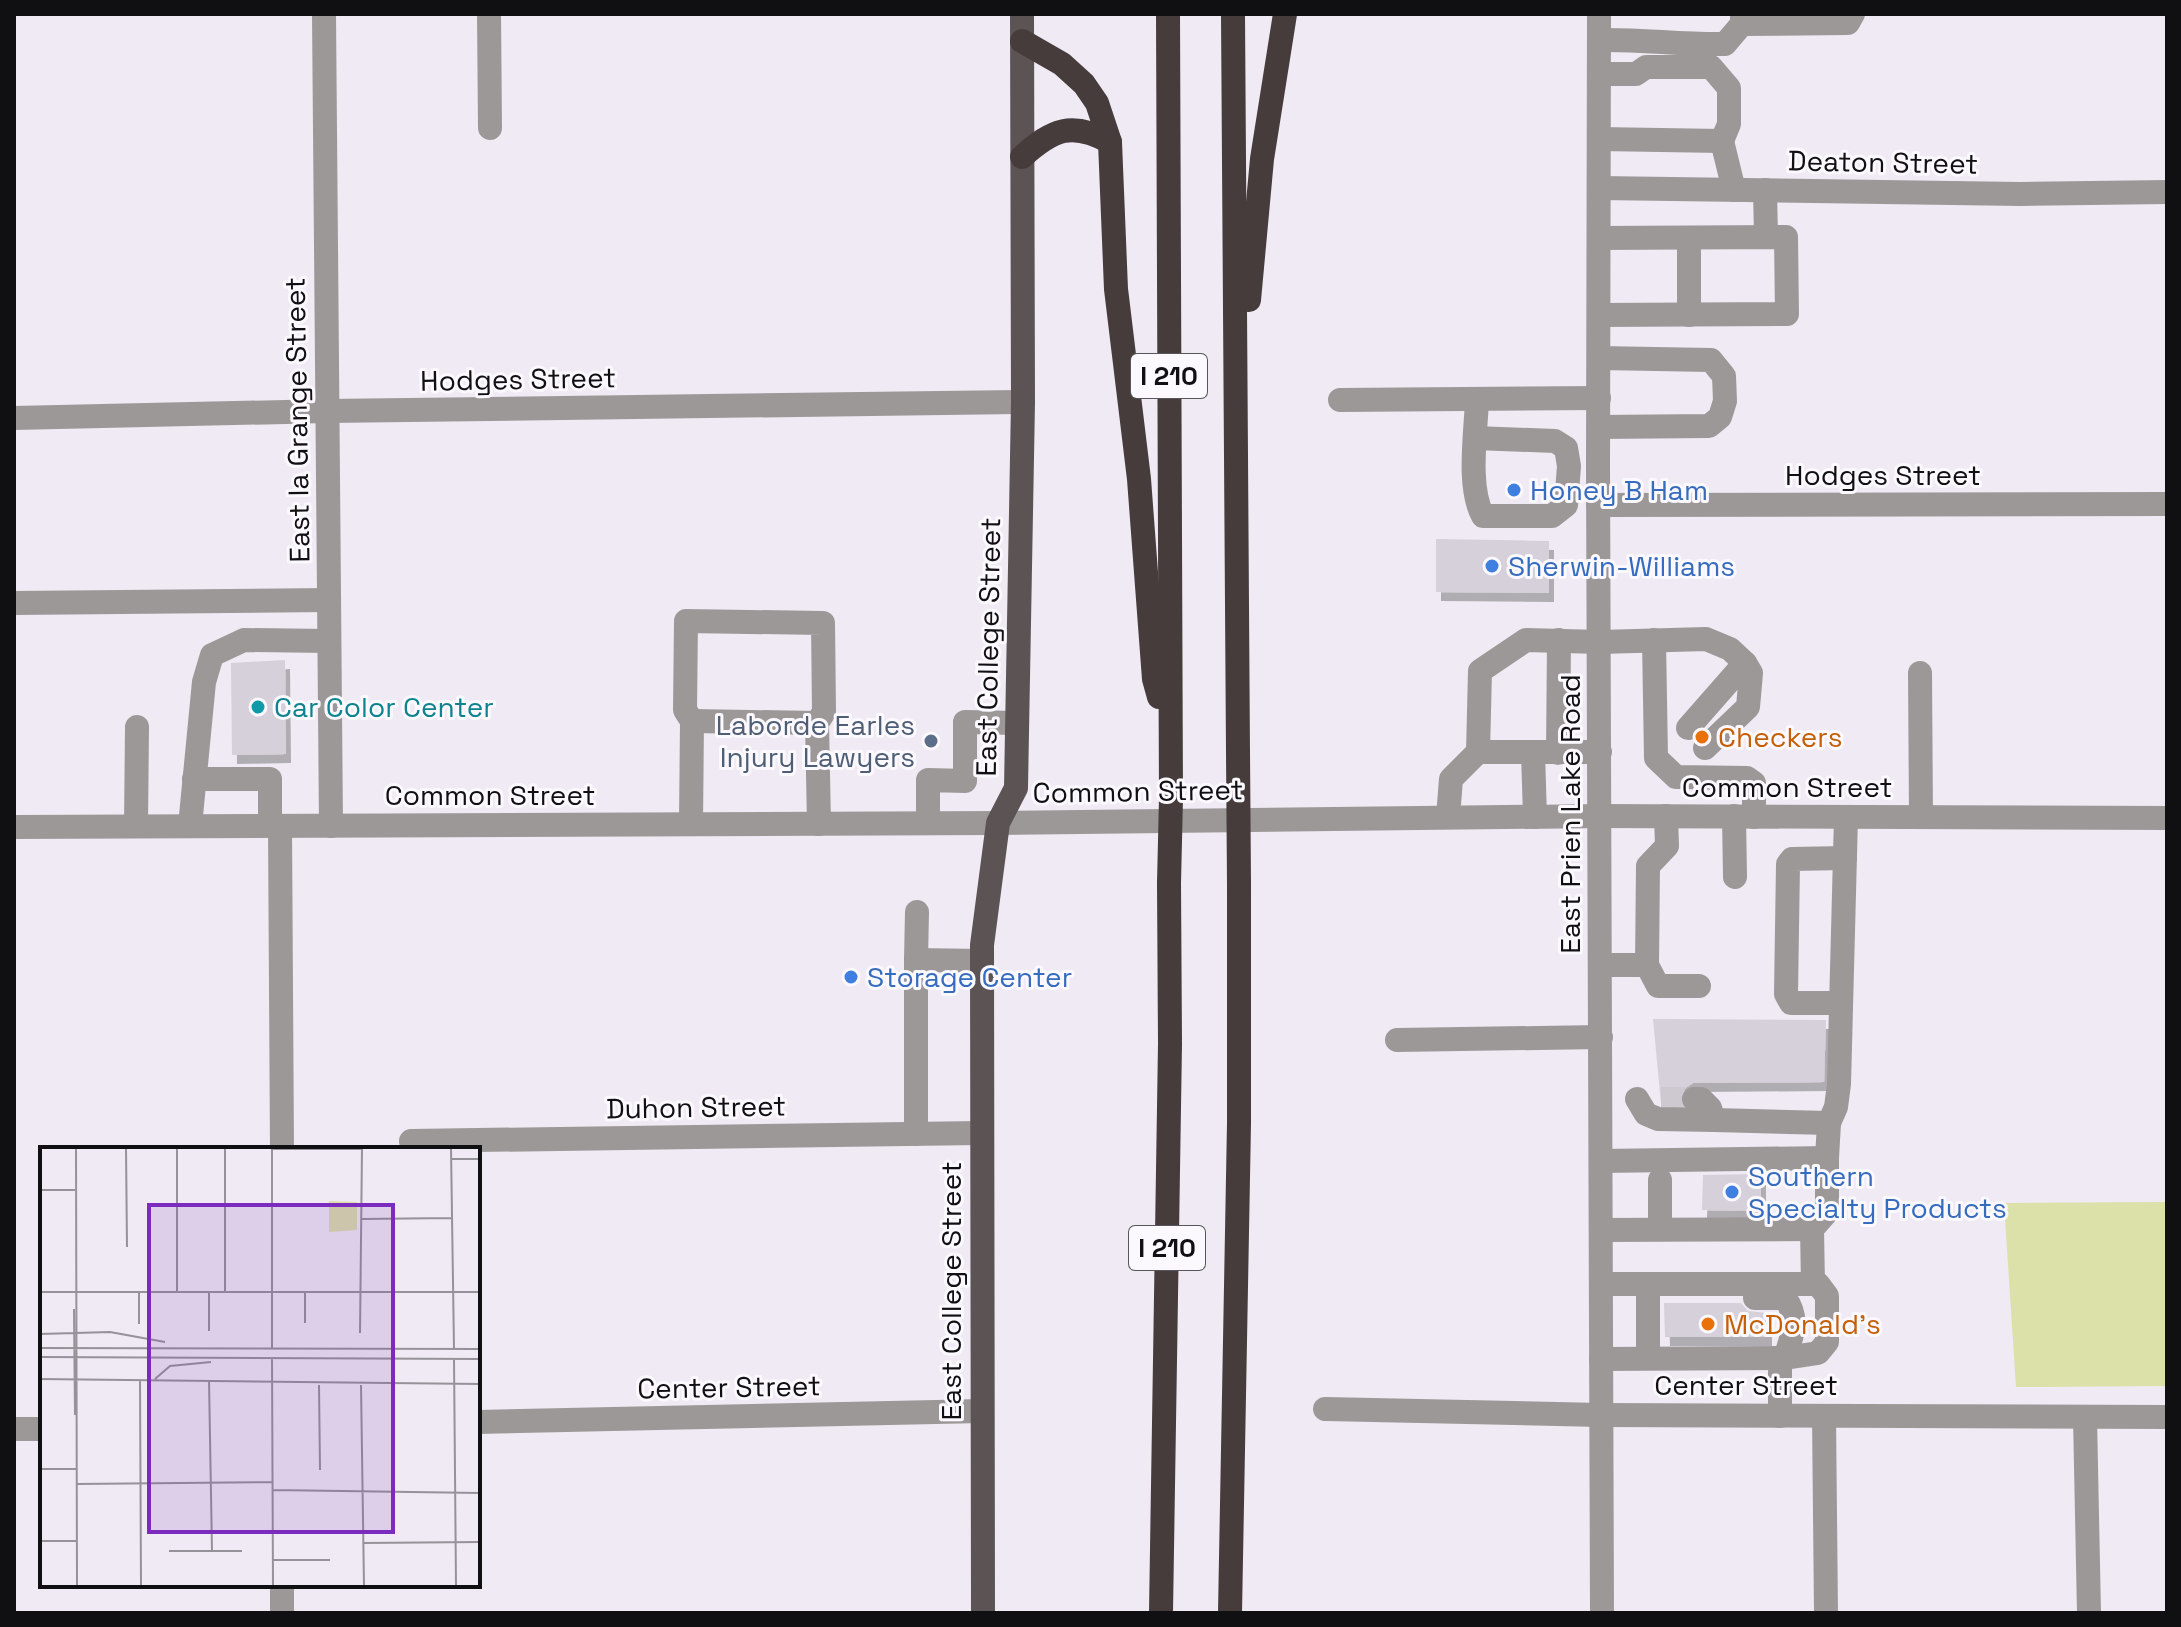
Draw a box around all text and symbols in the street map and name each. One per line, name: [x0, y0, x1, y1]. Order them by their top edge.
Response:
street label: Deaton Street: [1788, 142, 1978, 182]
street label: East la Grange Street: [277, 277, 317, 563]
road number: I 210: [1131, 354, 1207, 398]
street label: Hodges Street: [420, 359, 616, 399]
street label: Hodges Street: [1785, 457, 1981, 493]
place label: Honey B Ham: [1530, 472, 1708, 508]
marker: Honey B Ham: [1505, 481, 1523, 499]
street label: East College Street: [968, 517, 1008, 777]
place label: Sherwin-Williams: [1508, 548, 1735, 584]
marker: Sherwin-Williams: [1483, 557, 1501, 575]
street label: East Prien Lake Road: [1552, 674, 1588, 954]
place label: Car Color Center: [274, 689, 494, 725]
marker: Car Color Center: [249, 698, 267, 716]
place label: Laborde Earles Injury Lawyers: [716, 707, 915, 775]
place label: Checkers: [1718, 719, 1842, 755]
marker: Checkers: [1693, 728, 1711, 746]
marker: Laborde Earles Injury Lawyers: [922, 732, 940, 750]
street label: Common Street: [1682, 769, 1892, 805]
street label: Common Street: [1032, 771, 1244, 811]
street label: Common Street: [385, 777, 595, 813]
place label: Storage Center: [867, 959, 1072, 995]
marker: Storage Center: [842, 968, 860, 986]
street label: Duhon Street: [606, 1087, 786, 1127]
inset map: [40, 1147, 480, 1587]
place label: Southern Specialty Products: [1748, 1158, 2007, 1226]
street label: East College Street: [933, 1161, 969, 1421]
marker: Southern Specialty Products: [1723, 1183, 1741, 1201]
road number: I 210: [1129, 1226, 1205, 1270]
place label: McDonald's: [1724, 1306, 1881, 1342]
marker: McDonald's: [1699, 1315, 1717, 1333]
street label: Center Street: [637, 1367, 821, 1407]
street label: Center Street: [1654, 1367, 1838, 1403]

